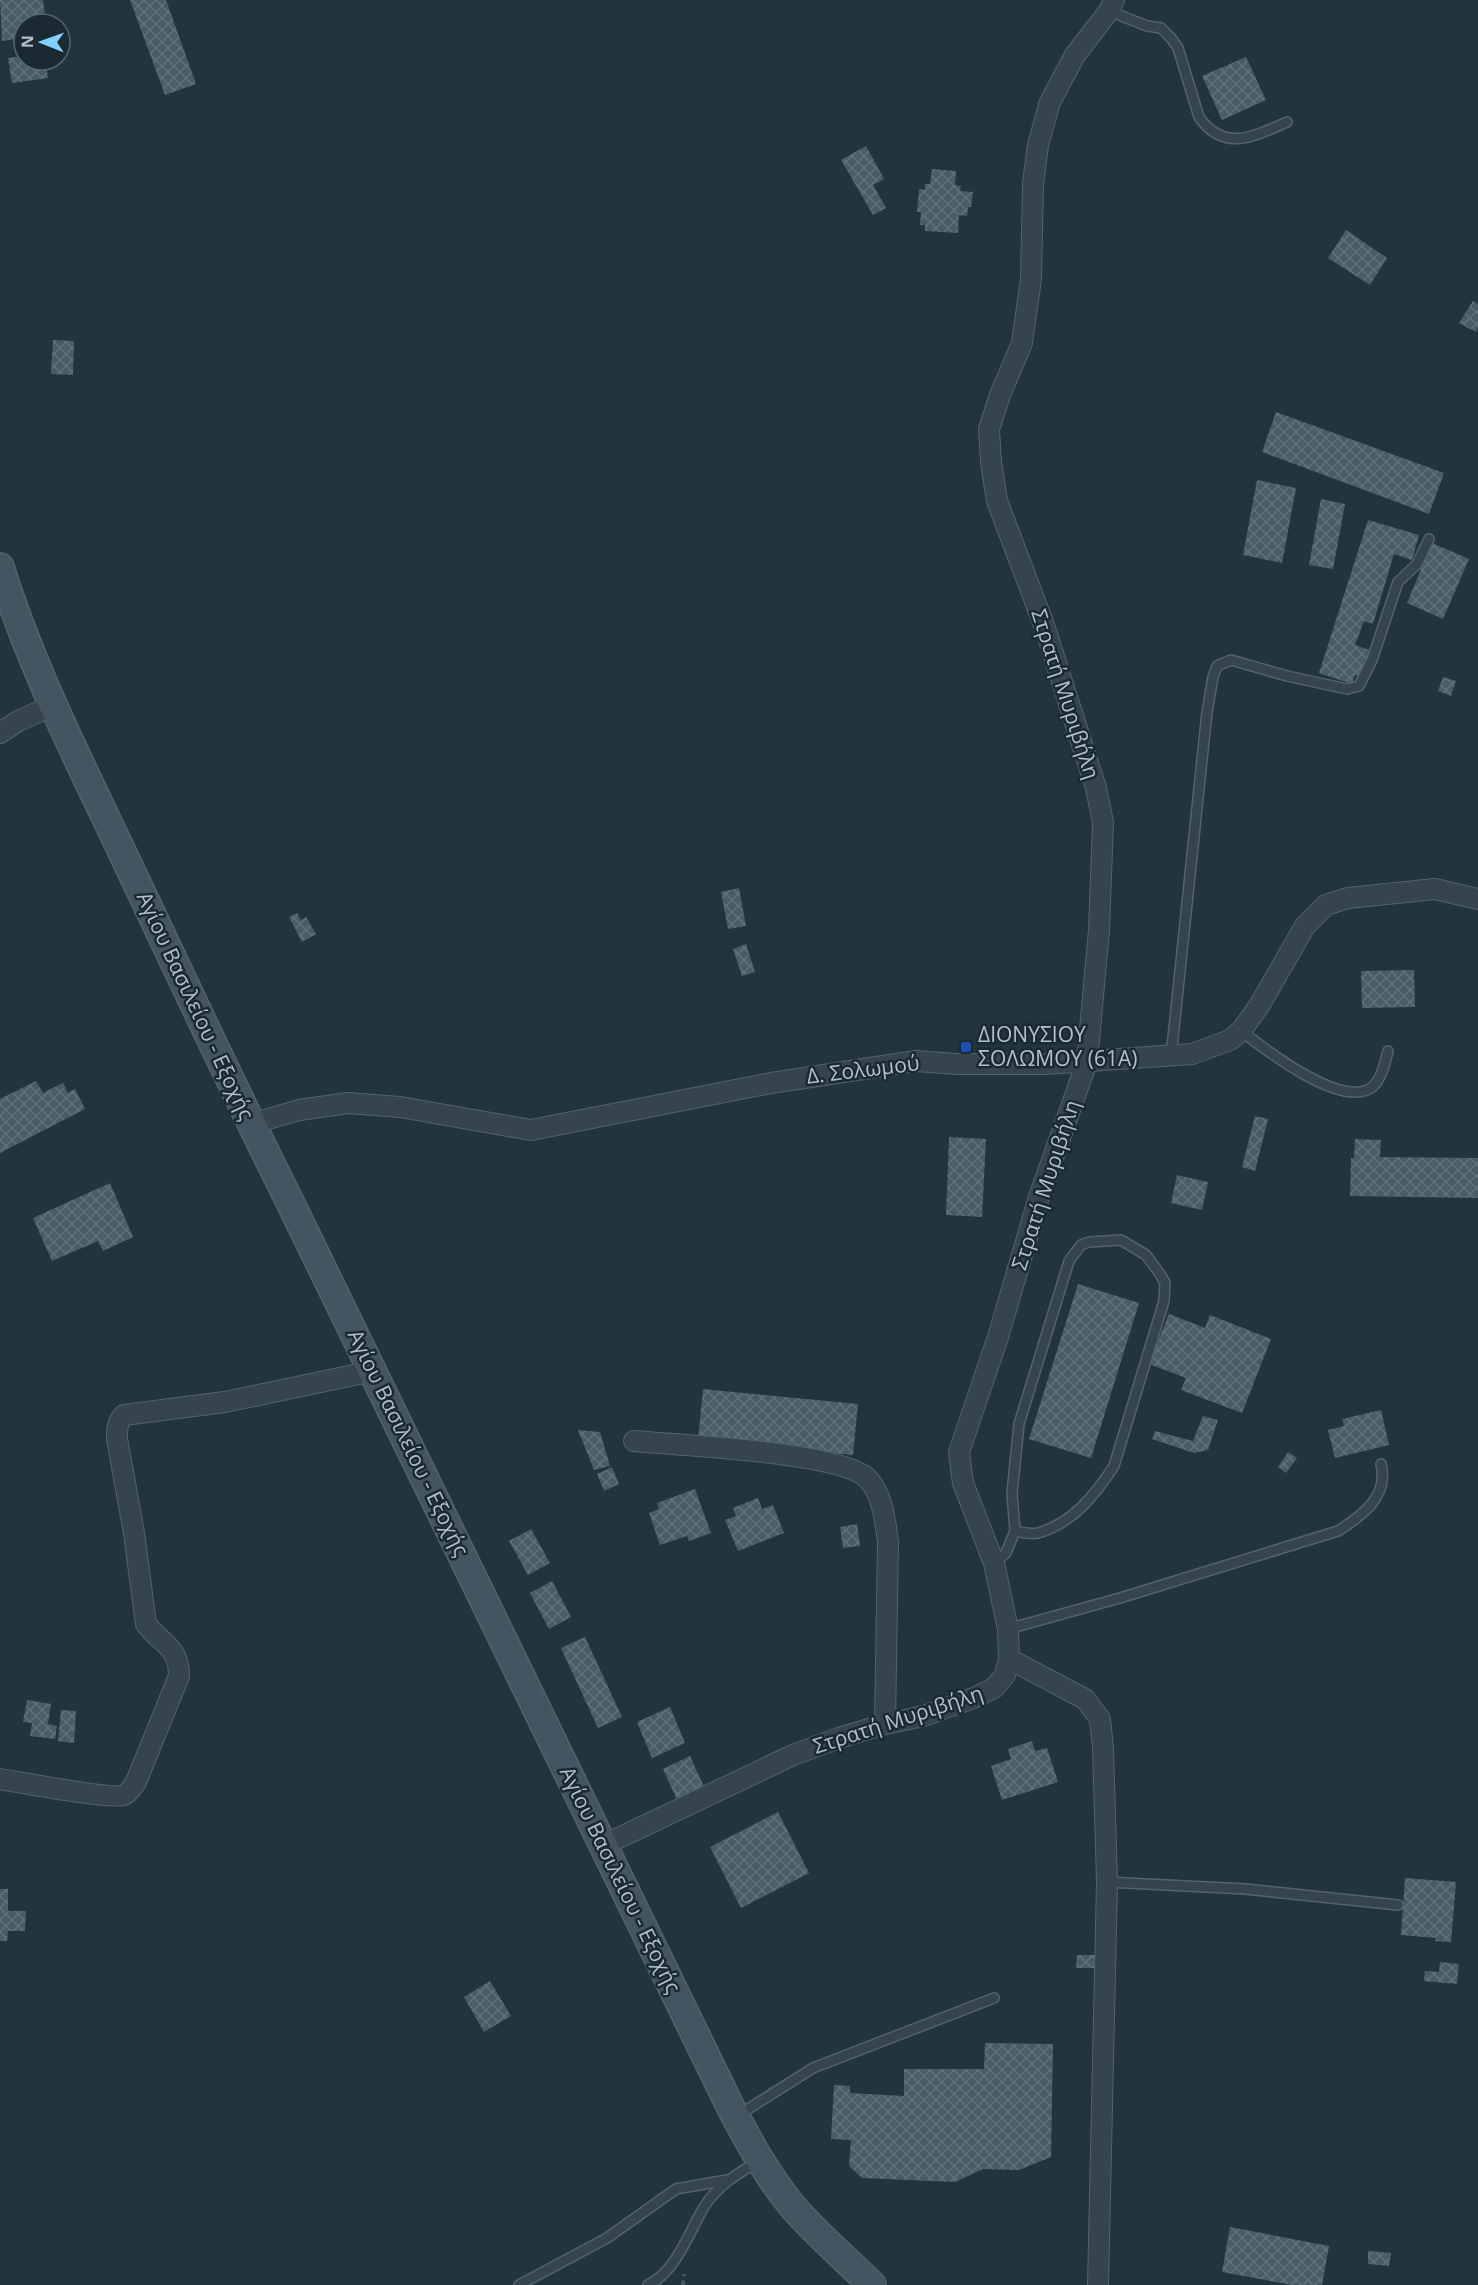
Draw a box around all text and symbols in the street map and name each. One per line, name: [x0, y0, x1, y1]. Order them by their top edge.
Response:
north arrow: [12, 12, 72, 72]
text: N: [16, 35, 38, 48]
street label: Στρατή Μυριβήλη: [1025, 605, 1107, 782]
street label: Αγίου Βασιλείου - Εξοχής: [131, 887, 261, 1124]
place label: ΔΙΟΝΥΣΙΟΥ ΣΟΛΩΜΟΥ (61Α): [978, 1020, 1137, 1072]
marker: ΔΙΟΝΥΣΙΟΥ ΣΟΛΩΜΟΥ (61Α): [959, 1040, 973, 1054]
street label: Δ. Σολωμού: [805, 1048, 921, 1090]
street label: Στρατή Μυριβήλη: [1004, 1096, 1086, 1273]
street label: Αγίου Βασιλείου - Εξοχής: [342, 1325, 476, 1560]
street label: Στρατή Μυριβήλη: [809, 1678, 986, 1760]
street label: Αγίου Βασιλείου - Εξοχής: [554, 1762, 688, 1997]

